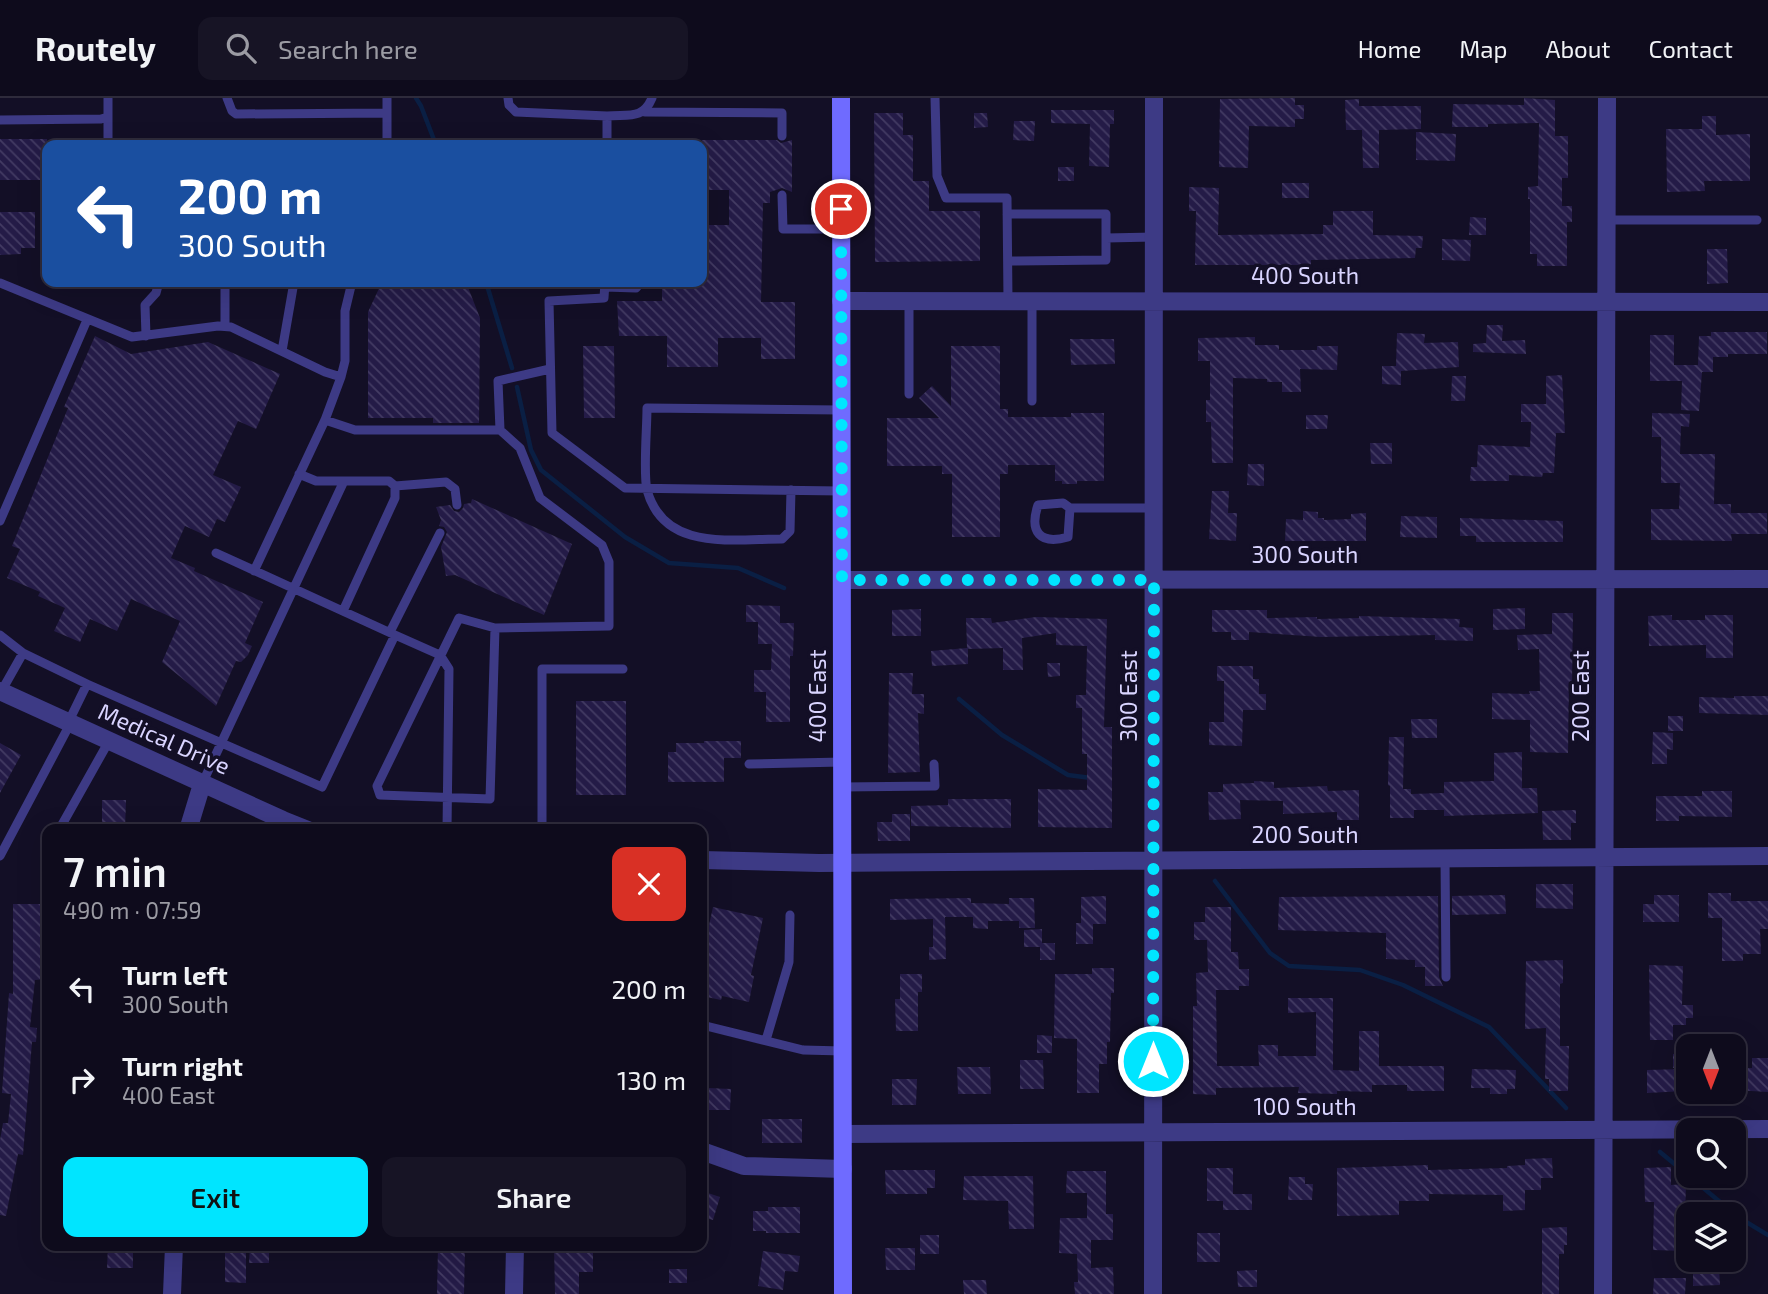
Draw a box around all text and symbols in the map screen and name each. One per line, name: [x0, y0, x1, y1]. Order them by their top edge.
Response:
search box: [198, 17, 688, 80]
text: Routely: [35, 28, 156, 68]
icon: search: [222, 29, 260, 67]
text: Search here: [278, 33, 418, 64]
text: Home: [1358, 34, 1421, 63]
text: Map: [1459, 34, 1507, 63]
text: About: [1545, 34, 1611, 63]
text: Contact: [1649, 34, 1733, 63]
text: 200 m: [178, 165, 322, 224]
icon: left: [63, 168, 154, 259]
pin: [811, 179, 871, 239]
icon: arrive: [822, 190, 860, 228]
text: 300 South: [178, 225, 327, 263]
street label: 400 South: [1251, 261, 1359, 289]
street label: 300 South: [1252, 540, 1358, 568]
street label: 400 East: [803, 649, 831, 742]
street label: 300 East: [1114, 650, 1142, 742]
street label: 200 East: [1566, 650, 1594, 742]
street label: Medical Drive: [94, 697, 235, 780]
street label: 200 South: [1252, 820, 1359, 848]
text: 7 min: [63, 845, 167, 895]
button: close: [612, 847, 686, 921]
text: 490 m · 07:59: [63, 896, 202, 924]
text: Turn left: [122, 959, 228, 990]
icon: left: [63, 970, 101, 1008]
text: 200 m: [611, 973, 686, 1004]
text: 300 South: [122, 990, 229, 1018]
position arrow: [1116, 1024, 1190, 1098]
north arrow: [1676, 1034, 1746, 1104]
map controls: [1676, 1034, 1746, 1272]
text: Turn right: [122, 1050, 243, 1081]
icon: right: [63, 1061, 101, 1099]
text: 130 m: [617, 1064, 686, 1095]
text: 400 East: [122, 1081, 215, 1109]
street label: 100 South: [1253, 1092, 1357, 1120]
button: search: [1676, 1118, 1746, 1188]
button: Exit: [63, 1157, 368, 1237]
button: Share: [382, 1157, 686, 1237]
button: layers: [1676, 1202, 1746, 1272]

